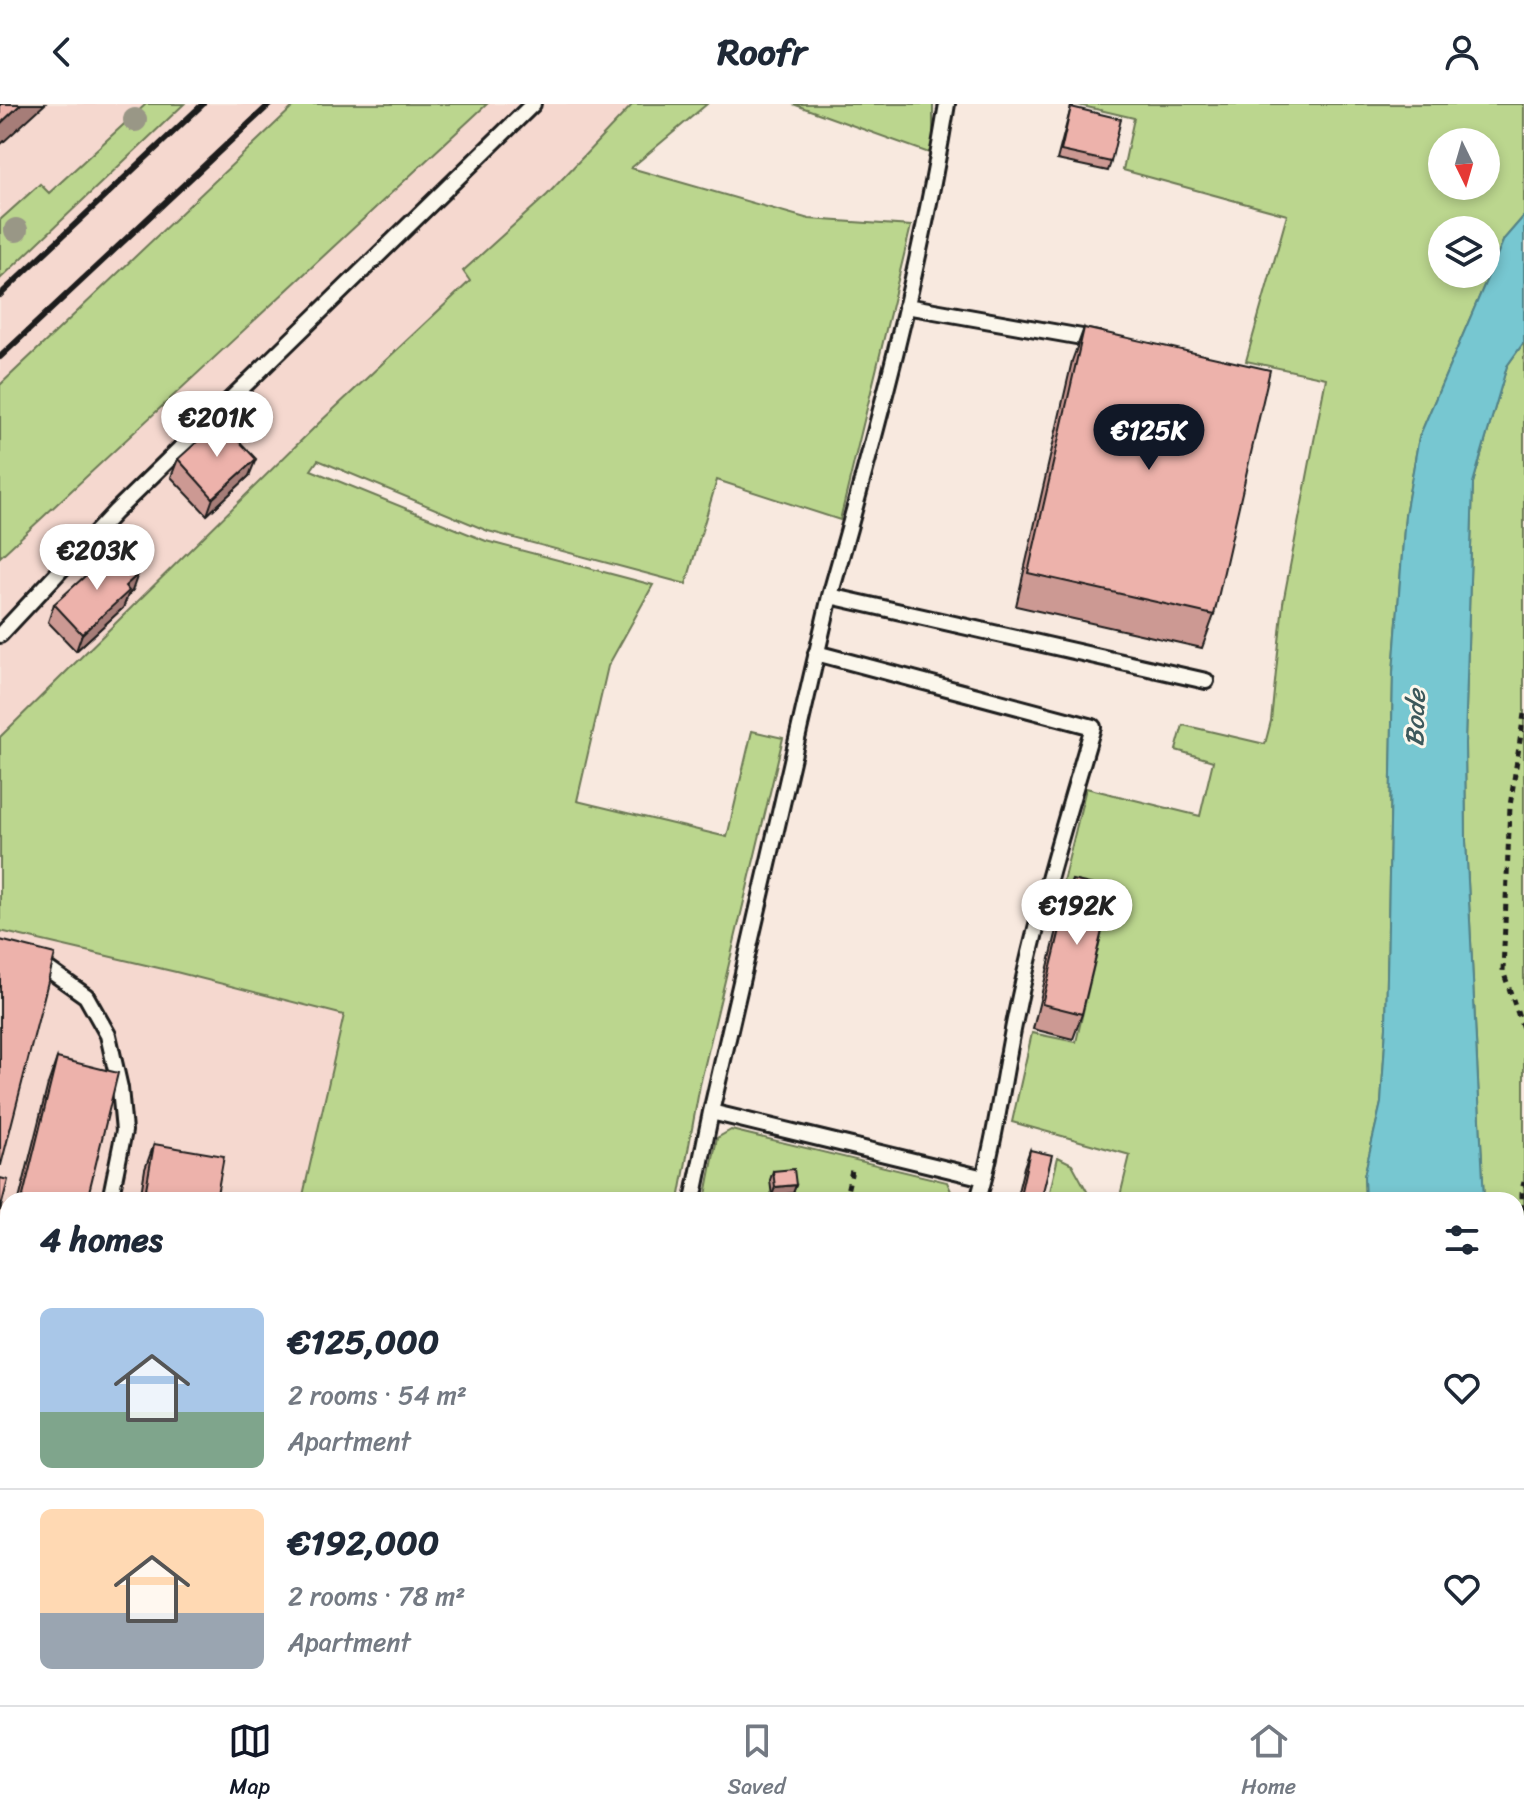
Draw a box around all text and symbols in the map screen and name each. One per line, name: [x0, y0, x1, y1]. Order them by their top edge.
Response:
text: Roofr: [717, 20, 807, 84]
icon: back: [40, 30, 84, 74]
icon: person: [1440, 30, 1484, 74]
north arrow: [1428, 128, 1500, 200]
map controls: [1428, 128, 1500, 288]
button: layers: [1428, 216, 1500, 288]
pin: €201K: [161, 391, 273, 459]
text: €201K: [179, 394, 255, 440]
pin: €125K: [1093, 404, 1205, 472]
text: €125K: [1111, 407, 1187, 453]
pin: €203K: [41, 524, 153, 592]
text: €203K: [58, 527, 136, 573]
water label: Bode: [1391, 686, 1439, 747]
pin: €192K: [1021, 879, 1133, 947]
text: €192K: [1039, 882, 1115, 928]
text: 4 homes: [40, 1210, 163, 1270]
icon: filters: [1440, 1218, 1484, 1262]
text: €125,000: [288, 1312, 439, 1372]
icon: home: [104, 1340, 200, 1436]
icon: heart: [1440, 1366, 1484, 1410]
text: 2 rooms · 54 m²: [288, 1372, 467, 1418]
text: Apartment: [288, 1418, 411, 1464]
text: €192,000: [288, 1513, 439, 1573]
icon: home: [104, 1541, 200, 1637]
icon: heart: [1440, 1567, 1484, 1611]
text: 2 rooms · 78 m²: [288, 1573, 465, 1619]
text: Apartment: [288, 1619, 411, 1665]
tab: Map: [228, 1719, 272, 1806]
tab: Saved: [728, 1719, 786, 1806]
tab: Home: [1241, 1719, 1296, 1806]

